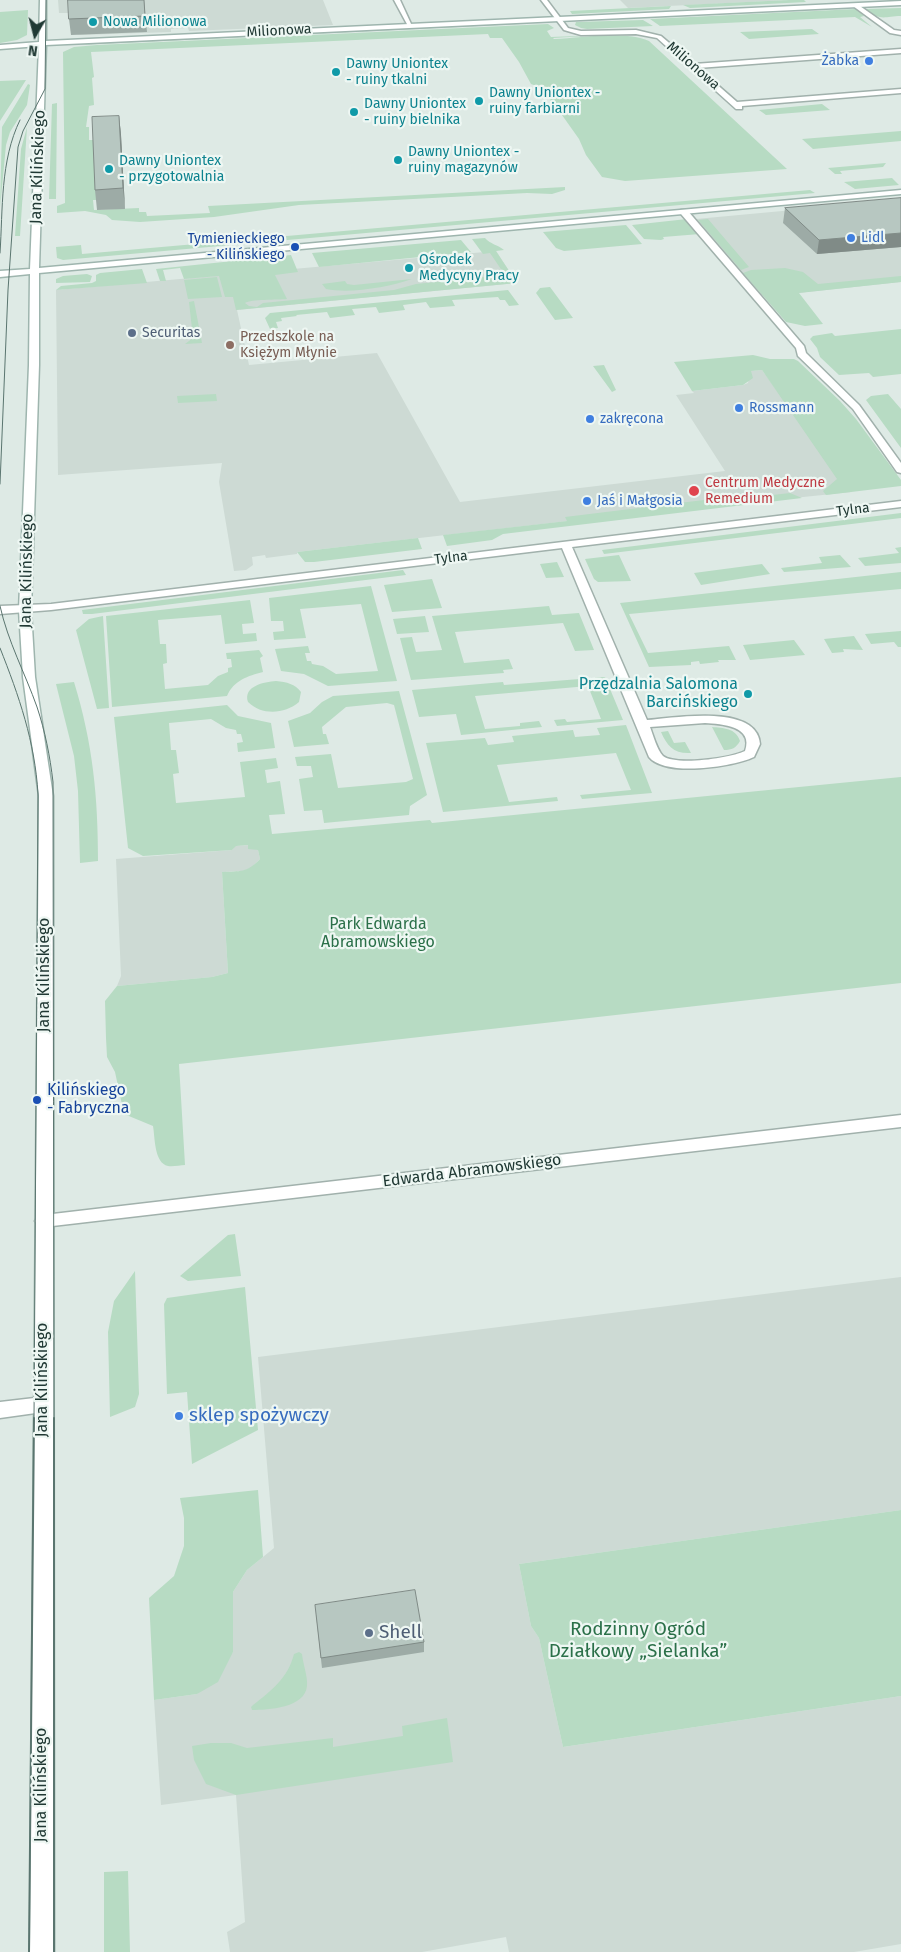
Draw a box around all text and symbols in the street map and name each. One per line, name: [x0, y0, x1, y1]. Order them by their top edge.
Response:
north arrow: [10, 10, 60, 60]
place label: Nowa Milionowa: [103, 14, 207, 30]
marker: Nowa Milionowa: [87, 16, 99, 28]
street label: Milionowa: [246, 21, 312, 41]
street label: Milionowa: [663, 38, 723, 94]
text: N: [27, 41, 39, 59]
place label: Żabka: [821, 53, 859, 69]
marker: Żabka: [863, 55, 875, 67]
place label: Dawny Uniontex - ruiny tkalni: [346, 56, 448, 88]
marker: Dawny Uniontex - ruiny tkalni: [330, 66, 342, 78]
place label: Dawny Uniontex - ruiny farbiarni: [489, 85, 600, 118]
marker: Dawny Uniontex - ruiny farbiarni: [473, 95, 485, 107]
place label: Dawny Uniontex - ruiny bielnika: [364, 96, 466, 128]
marker: Dawny Uniontex - ruiny bielnika: [348, 106, 360, 118]
street label: Jana Kilińskiego: [26, 109, 50, 225]
place label: Dawny Uniontex - ruiny magazynów: [408, 144, 519, 176]
place label: Dawny Uniontex - przygotowalnia: [119, 153, 224, 186]
marker: Dawny Uniontex - ruiny magazynów: [392, 154, 404, 166]
marker: Dawny Uniontex - przygotowalnia: [103, 163, 115, 175]
place label: Lidl: [861, 230, 884, 246]
place label: Tymienieckiego - Kilińskiego: [187, 231, 285, 264]
marker: Lidl: [845, 232, 857, 244]
marker: Tymienieckiego - Kilińskiego: [289, 241, 301, 253]
place label: Ośrodek Medycyny Pracy: [419, 252, 519, 284]
marker: Ośrodek Medycyny Pracy: [403, 262, 415, 274]
place label: Securitas: [142, 325, 200, 341]
marker: Securitas: [126, 327, 138, 339]
place label: Przedszkole na Księżym Młynie: [240, 329, 337, 362]
marker: Przedszkole na Księżym Młynie: [224, 339, 236, 351]
place label: Rossmann: [749, 400, 814, 416]
marker: Rossmann: [733, 402, 745, 414]
place label: zakręcona: [600, 411, 664, 427]
marker: zakręcona: [584, 413, 596, 425]
place label: Centrum Medyczne Remedium: [705, 475, 825, 508]
marker: Centrum Medyczne Remedium: [687, 484, 701, 498]
place label: Jaś i Małgosia: [597, 493, 683, 509]
marker: Jaś i Małgosia: [581, 495, 593, 507]
street label: Tylna: [835, 500, 871, 520]
street label: Jana Kilińskiego: [16, 513, 38, 629]
street label: Tylna: [433, 548, 469, 568]
place label: Przędzalnia Salomona Barcińskiego: [579, 675, 738, 713]
marker: Przędzalnia Salomona Barcińskiego: [742, 688, 754, 700]
park label: Park Edwarda Abramowskiego: [321, 915, 435, 953]
street label: Jana Kilińskiego: [35, 918, 55, 1032]
place label: Kilińskiego - Fabryczna: [47, 1081, 129, 1119]
marker: Kilińskiego - Fabryczna: [31, 1094, 43, 1106]
street label: Edwarda Abramowskiego: [382, 1151, 562, 1191]
street label: Jana Kilińskiego: [33, 1323, 53, 1437]
place label: sklep spożywczy: [189, 1405, 329, 1427]
marker: sklep spożywczy: [173, 1410, 185, 1422]
park label: Rodzinny Ogród Działkowy „Sielanka”: [549, 1619, 727, 1663]
place label: Shell: [379, 1622, 422, 1644]
marker: Shell: [363, 1627, 375, 1639]
street label: Jana Kilińskiego: [32, 1728, 52, 1842]

